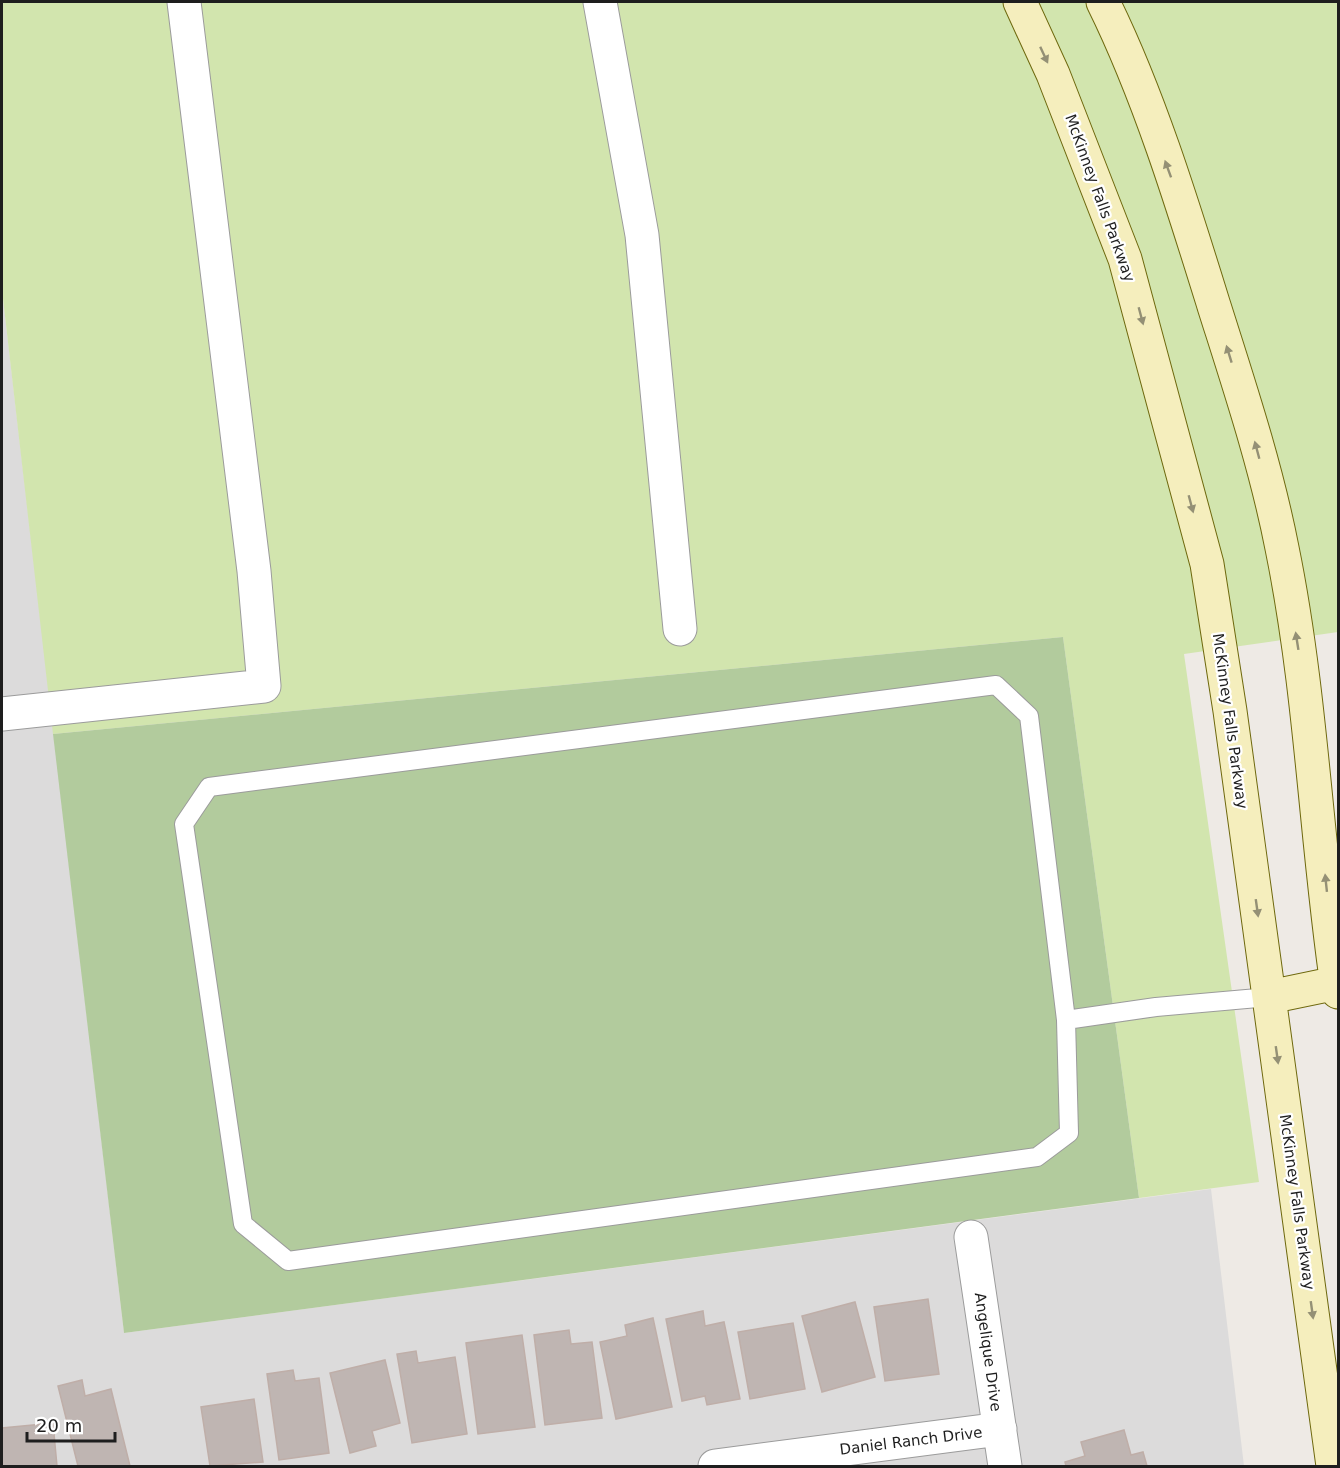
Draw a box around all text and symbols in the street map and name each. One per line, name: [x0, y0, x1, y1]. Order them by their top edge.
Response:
one-way arrow: [1039, 46, 1049, 64]
street label: McKinney Falls Parkway: [1061, 112, 1139, 284]
one-way arrow: [1163, 160, 1173, 178]
one-way arrow: [1137, 307, 1146, 325]
one-way arrow: [1224, 345, 1233, 363]
one-way arrow: [1251, 441, 1261, 460]
one-way arrow: [1187, 495, 1197, 514]
one-way arrow: [1292, 631, 1301, 650]
street label: McKinney Falls Parkway: [1209, 632, 1251, 810]
one-way arrow: [1321, 874, 1331, 893]
one-way arrow: [1252, 898, 1261, 917]
one-way arrow: [1272, 1045, 1281, 1064]
street label: McKinney Falls Parkway: [1276, 1113, 1318, 1291]
street label: Angelique Drive: [971, 1291, 1005, 1413]
one-way arrow: [1307, 1301, 1316, 1320]
scale bar: [27, 1405, 116, 1443]
text: 20 m: [36, 1415, 82, 1436]
street label: Daniel Ranch Drive: [838, 1423, 984, 1459]

